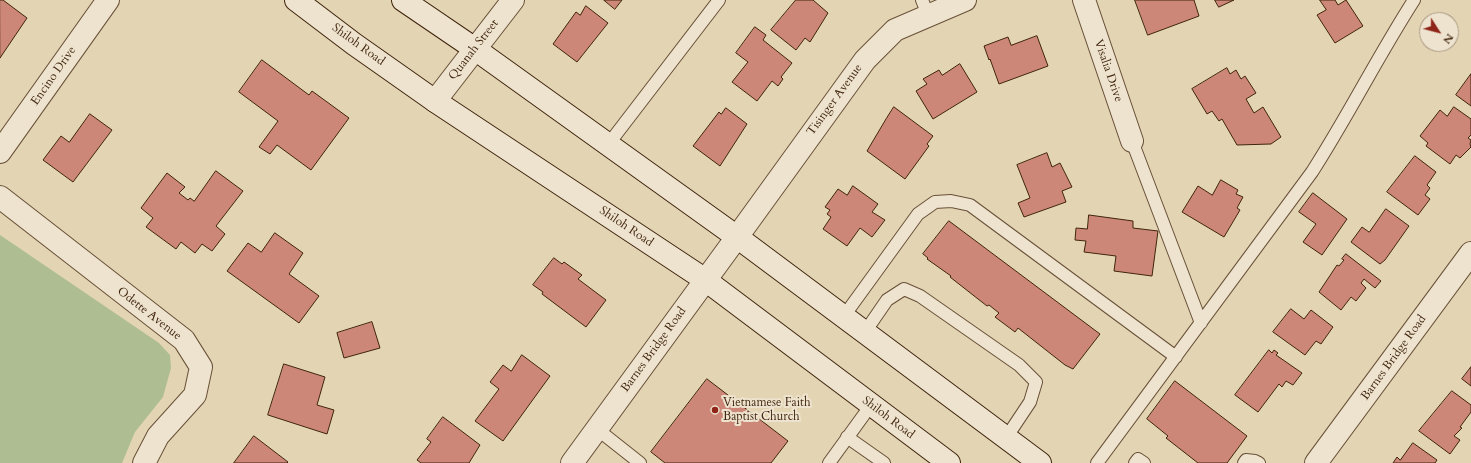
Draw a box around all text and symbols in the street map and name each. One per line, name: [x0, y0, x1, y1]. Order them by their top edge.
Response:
north arrow: [1419, 12, 1459, 52]
street label: Quanah Street: [446, 17, 502, 83]
street label: Shiloh Road: [329, 21, 387, 69]
text: N: [1439, 30, 1457, 47]
street label: Visalia Drive: [1091, 38, 1125, 104]
street label: Encino Drive: [28, 44, 80, 108]
street label: Tisinger Avenue: [804, 61, 866, 139]
street label: Shiloh Road: [596, 204, 656, 250]
street label: Odette Avenue: [114, 285, 184, 343]
street label: Barnes Bridge Road: [618, 305, 690, 395]
street label: Barnes Bridge Road: [1358, 313, 1430, 403]
street label: Shiloh Road: [859, 394, 917, 442]
place label: Vietnamese Faith Baptist Church: [723, 396, 810, 424]
marker: Vietnamese Faith Baptist Church: [710, 405, 720, 415]

